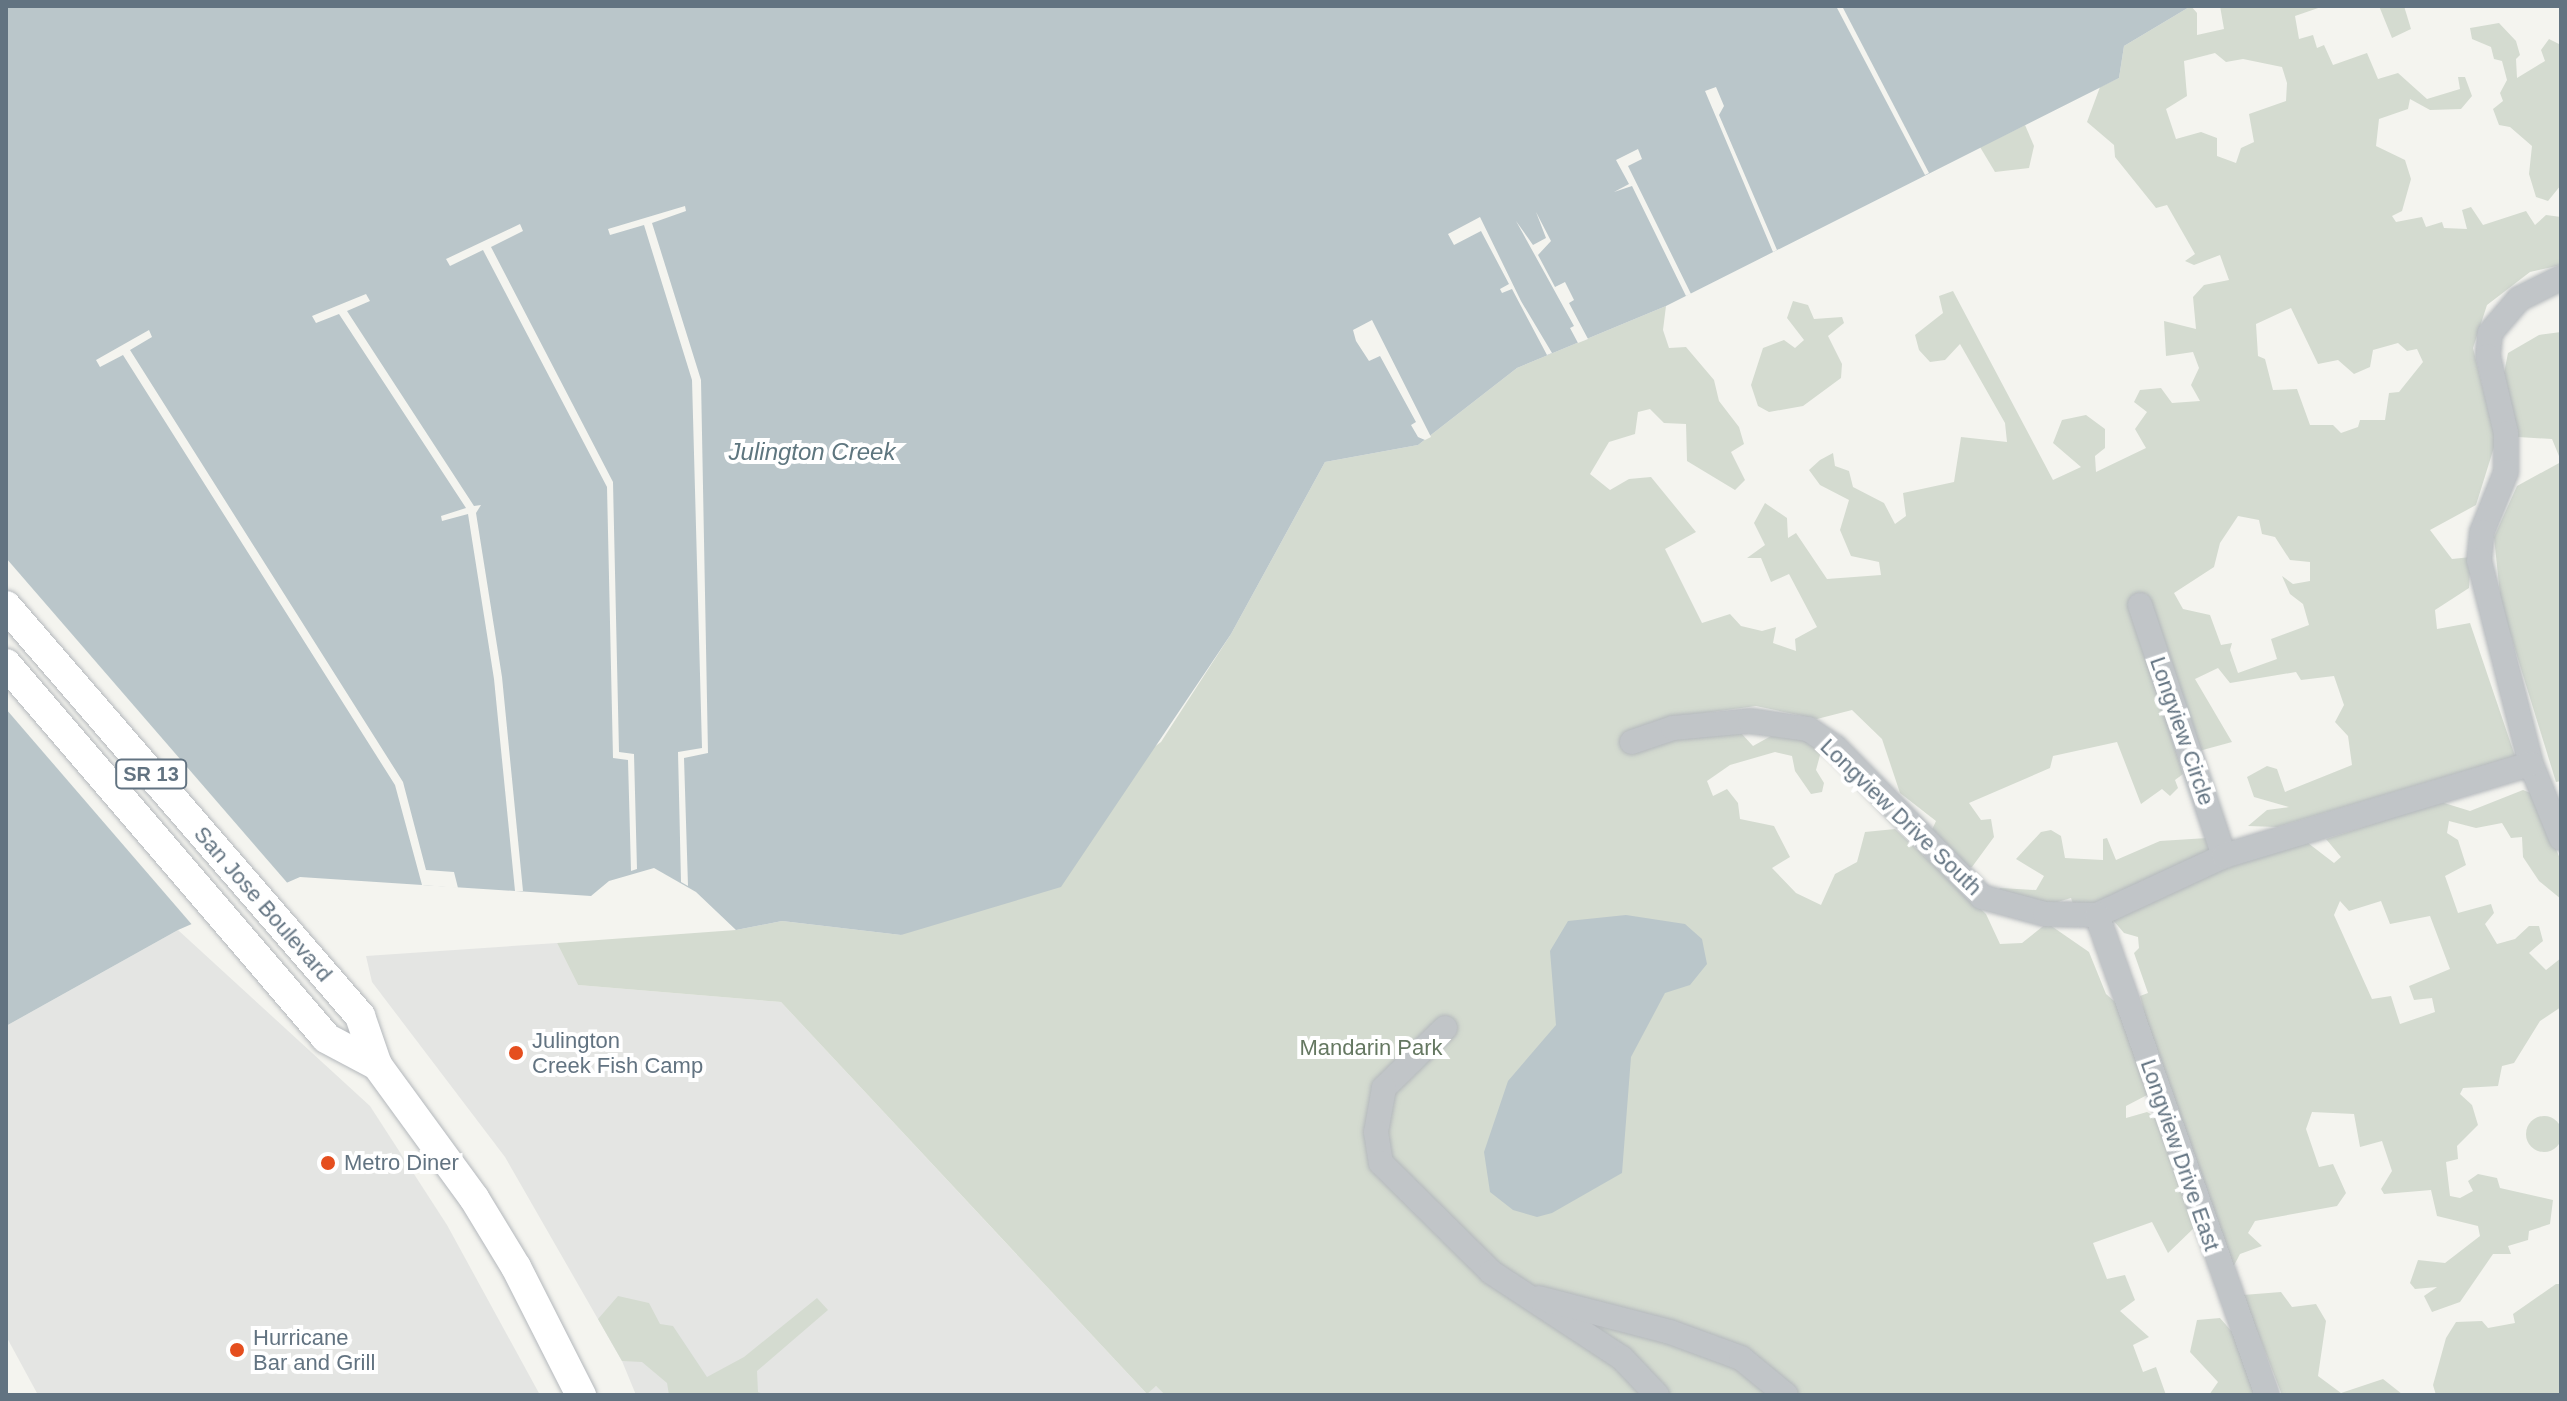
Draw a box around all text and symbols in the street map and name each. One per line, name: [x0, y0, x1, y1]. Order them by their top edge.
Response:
water label: Julington Creek: [729, 438, 895, 466]
street label: Longview Circle: [2144, 653, 2220, 809]
street label: Longview Drive South: [1815, 733, 1987, 901]
road number: SR 13: [115, 758, 187, 790]
street label: San Jose Boulevard: [188, 821, 338, 987]
place label: Julington Creek Fish Camp: [532, 1027, 703, 1078]
park label: Mandarin Park: [1299, 1035, 1443, 1061]
marker: Julington Creek Fish Camp: [507, 1044, 525, 1062]
street label: Longview Drive East: [2135, 1056, 2225, 1254]
place label: Metro Diner: [344, 1150, 459, 1176]
marker: Metro Diner: [319, 1154, 337, 1172]
place label: Hurricane Bar and Grill: [253, 1324, 375, 1376]
marker: Hurricane Bar and Grill: [228, 1341, 246, 1359]

